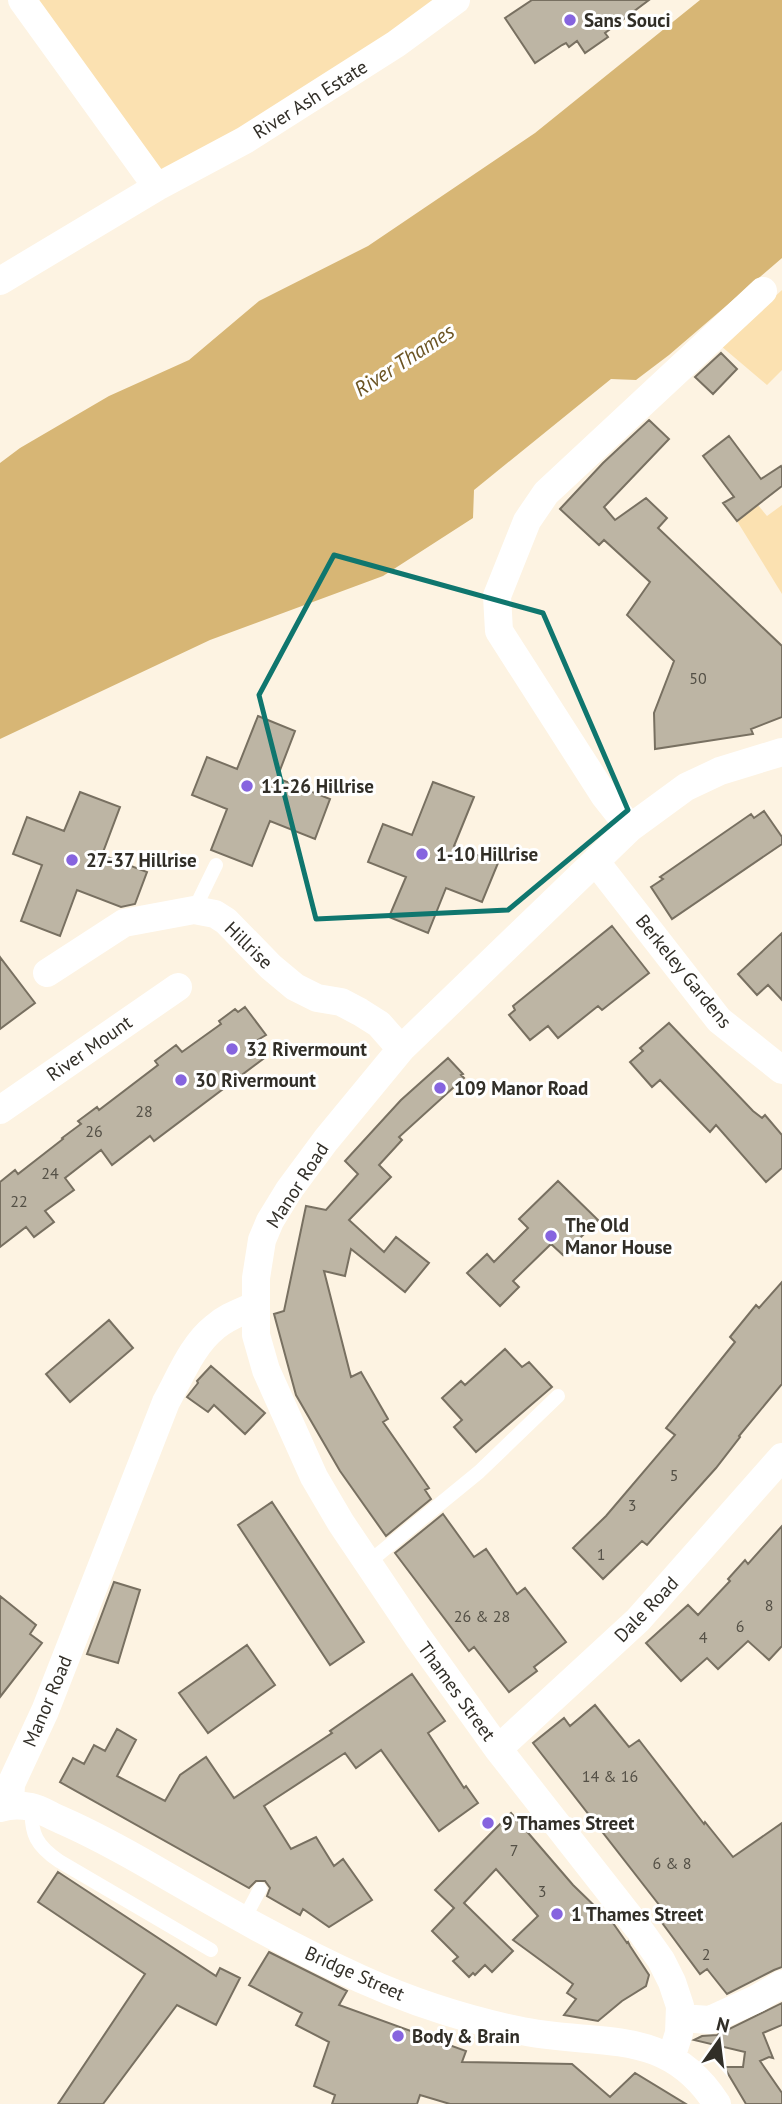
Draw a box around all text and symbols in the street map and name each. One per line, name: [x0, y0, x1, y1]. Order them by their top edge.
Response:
place label: Sans Souci: [584, 8, 671, 32]
marker: Sans Souci: [562, 12, 578, 28]
street label: River Ash Estate: [248, 54, 372, 144]
water label: River Thames: [349, 317, 460, 402]
house number: 50: [689, 668, 707, 688]
place label: 11-26 Hillrise: [261, 774, 374, 798]
marker: 11-26 Hillrise: [239, 778, 255, 794]
place label: 1-10 Hillrise: [436, 842, 538, 866]
marker: 1-10 Hillrise: [414, 846, 430, 862]
place label: 27-37 Hillrise: [86, 848, 197, 872]
marker: 27-37 Hillrise: [64, 852, 80, 868]
street label: Berkeley Gardens: [631, 909, 737, 1033]
street label: Hillrise: [220, 916, 278, 974]
street label: River Mount: [42, 1010, 137, 1086]
place label: 32 Rivermount: [246, 1037, 367, 1061]
marker: 32 Rivermount: [224, 1041, 240, 1057]
place label: 30 Rivermount: [195, 1068, 316, 1092]
marker: 30 Rivermount: [173, 1072, 189, 1088]
place label: 109 Manor Road: [454, 1076, 588, 1100]
marker: 109 Manor Road: [432, 1080, 448, 1096]
house number: 28: [135, 1101, 153, 1121]
house number: 26: [85, 1121, 103, 1141]
street label: Manor Road: [261, 1138, 333, 1232]
house number: 24: [41, 1163, 59, 1183]
house number: 22: [10, 1191, 28, 1211]
place label: The Old Manor House: [565, 1213, 672, 1259]
marker: The Old Manor House: [543, 1228, 559, 1244]
house number: 5: [670, 1465, 678, 1485]
house number: 3: [628, 1495, 636, 1515]
house number: 1: [597, 1544, 605, 1564]
street label: Dale Road: [609, 1571, 683, 1647]
house number: 8: [765, 1595, 773, 1615]
house number: 26 & 28: [454, 1606, 510, 1626]
house number: 6: [736, 1616, 744, 1636]
house number: 4: [699, 1627, 708, 1647]
street label: Thames Street: [413, 1637, 501, 1746]
street label: Manor Road: [17, 1652, 77, 1750]
house number: 14 & 16: [582, 1766, 638, 1786]
place label: 9 Thames Street: [502, 1811, 635, 1835]
marker: 9 Thames Street: [480, 1815, 496, 1831]
house number: 7: [510, 1840, 518, 1860]
house number: 6 & 8: [652, 1853, 692, 1873]
house number: 3: [538, 1881, 546, 1901]
place label: 1 Thames Street: [571, 1902, 704, 1926]
marker: 1 Thames Street: [549, 1906, 565, 1922]
street label: Bridge Street: [302, 1940, 409, 2006]
house number: 2: [702, 1944, 710, 1964]
north arrow: [684, 2006, 754, 2076]
text: N: [714, 2011, 732, 2038]
place label: Body & Brain: [412, 2024, 520, 2048]
marker: Body & Brain: [390, 2028, 406, 2044]

